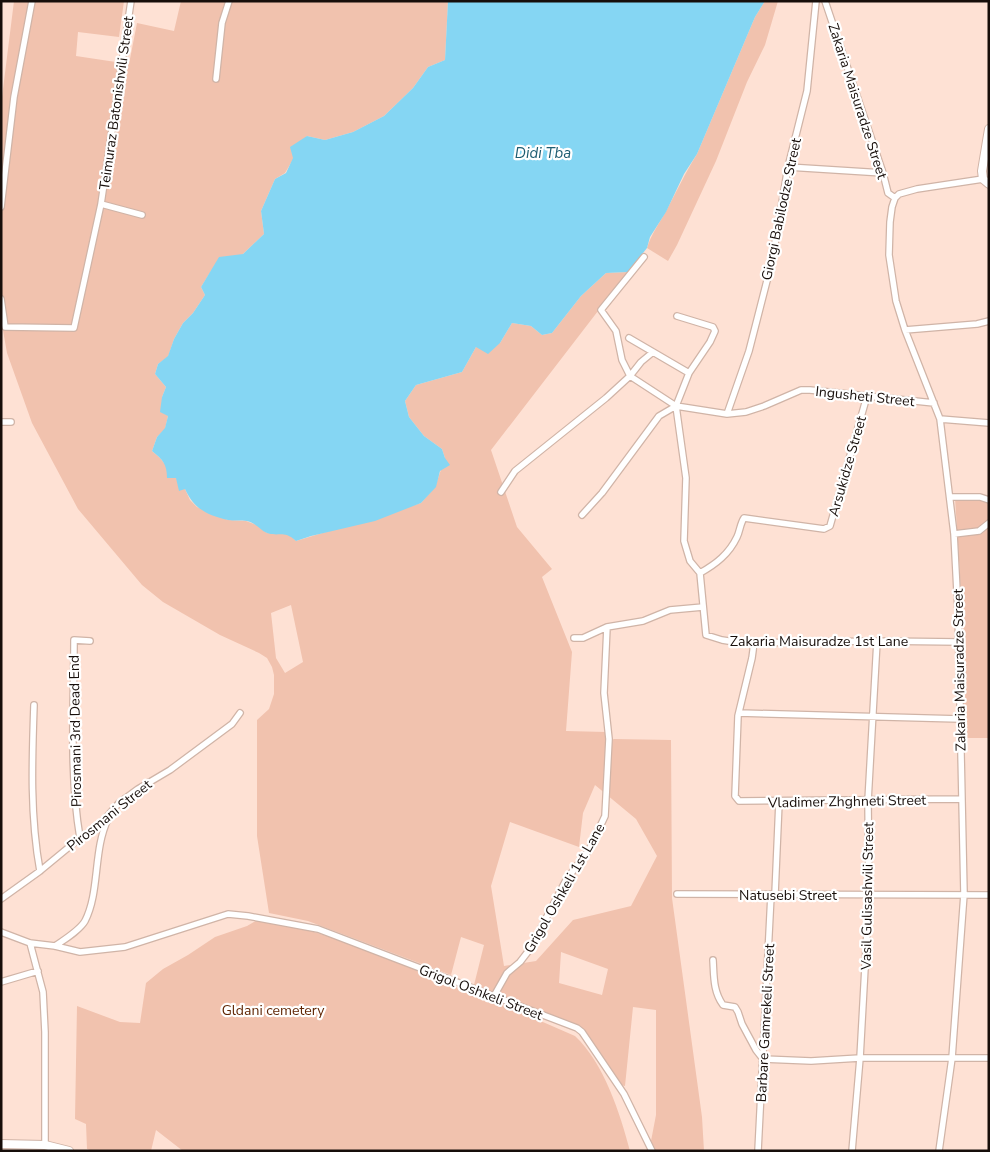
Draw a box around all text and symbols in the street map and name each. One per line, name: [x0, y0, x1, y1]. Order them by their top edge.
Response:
street label: Teimuraz Batonishvili Street: [95, 15, 138, 191]
street label: Zakaria Maisuradze Street: [823, 21, 892, 181]
street label: Giorgi Babilodze Street: [757, 136, 806, 282]
water label: Didi Tba: [515, 143, 571, 163]
street label: Ingusheti Street: [814, 382, 916, 411]
street label: Arsukidze Street: [824, 414, 871, 519]
street label: Zakaria Maisuradze Street: [949, 588, 970, 751]
street label: Zakaria Maisuradze 1st Lane: [730, 632, 908, 651]
street label: Pirosmani 3rd Dead End: [65, 655, 86, 807]
street label: Pirosmani Street: [63, 775, 156, 855]
street label: Vladimer Zhghneti Street: [767, 791, 926, 812]
street label: Grigol Oshkeli 1st Lane: [519, 820, 609, 957]
street label: Vasil Gulisashvili Street: [857, 822, 878, 971]
street label: Natusebi Street: [739, 886, 837, 905]
street label: Barbare Gamrekeli Street: [752, 943, 779, 1103]
street label: Grigol Oshkeli Street: [416, 960, 545, 1025]
park label: Gldani cemetery: [222, 1001, 325, 1020]

